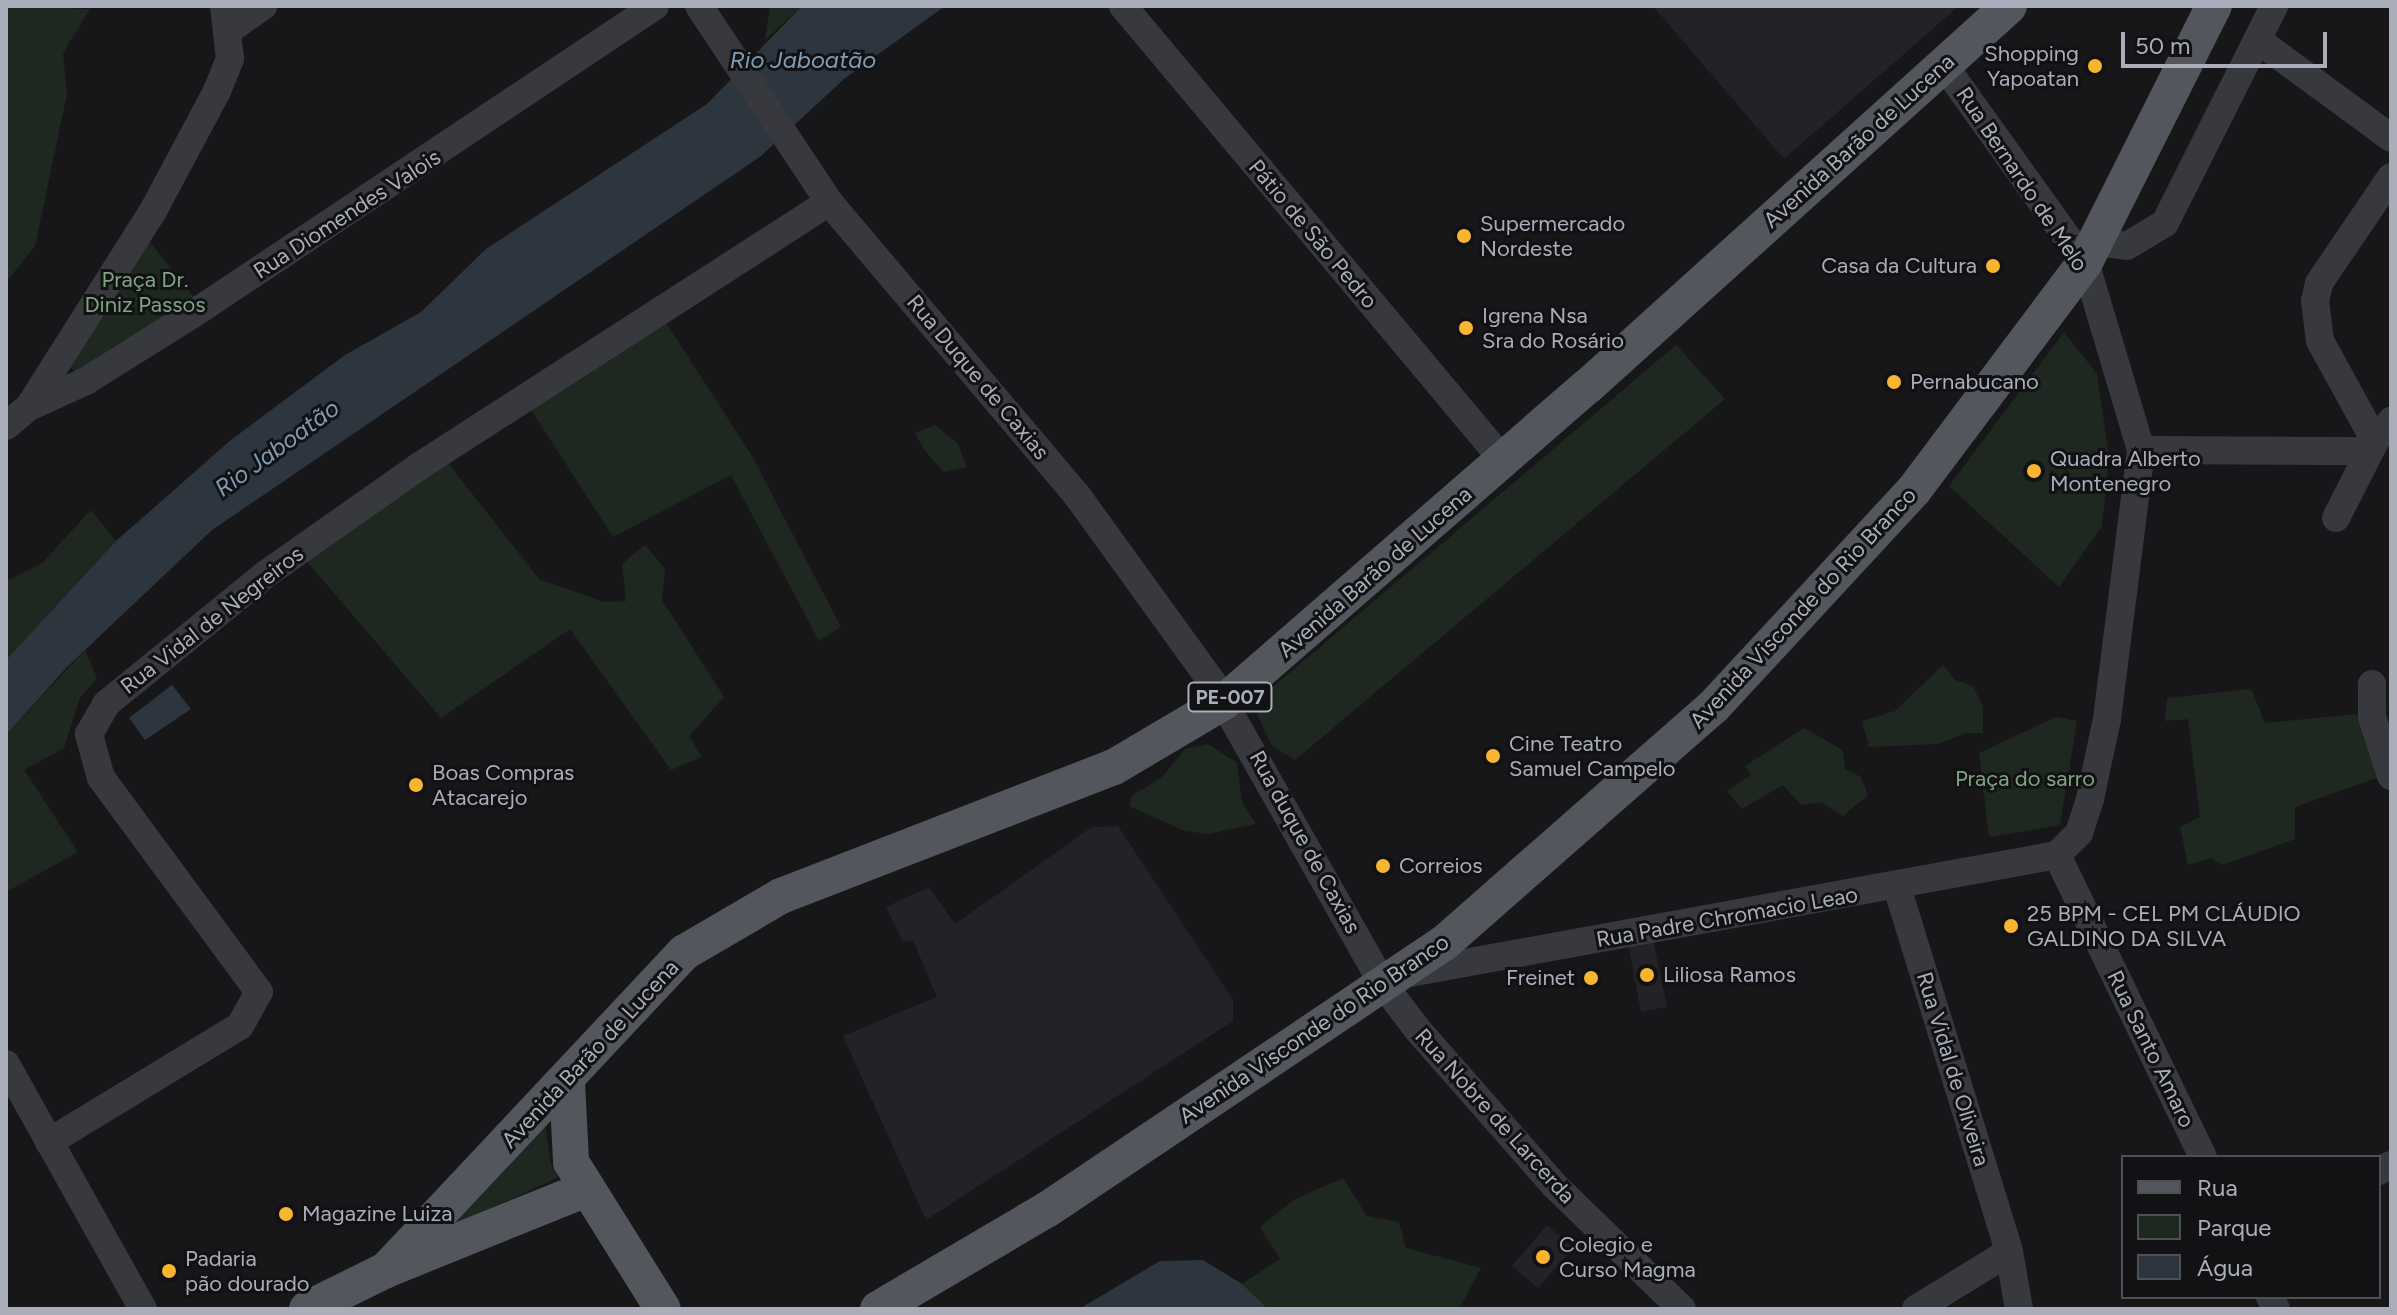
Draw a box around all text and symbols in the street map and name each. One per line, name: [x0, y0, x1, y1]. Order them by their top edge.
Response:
scale bar: [2125, 16, 2331, 66]
text: 50 m: [2135, 31, 2191, 60]
place label: Shopping Yapoatan: [1984, 40, 2079, 92]
water label: Rio Jaboatão: [730, 46, 876, 74]
street label: Avenida Barão de Lucena: [1758, 48, 1960, 234]
marker: Shopping Yapoatan: [2086, 57, 2104, 75]
street label: Rua Bernardo de Melo: [1951, 82, 2093, 276]
street label: Rua Diomendes Valois: [248, 144, 446, 284]
street label: Pátio de São Pedro: [1243, 154, 1383, 314]
place label: Supermercado Nordeste: [1480, 210, 1625, 262]
marker: Supermercado Nordeste: [1455, 227, 1473, 245]
place label: Casa da Cultura: [1821, 253, 1977, 279]
marker: Casa da Cultura: [1984, 257, 2002, 275]
park label: Praça Dr. Diniz Passos: [84, 266, 206, 318]
street label: Rua Duque de Caxias: [901, 289, 1055, 465]
place label: Igrena Nsa Sra do Rosário: [1482, 302, 1624, 354]
marker: Igrena Nsa Sra do Rosário: [1457, 319, 1475, 337]
place label: Pernabucano: [1910, 369, 2039, 395]
marker: Pernabucano: [1885, 373, 1903, 391]
water label: Rio Jaboatão: [209, 393, 345, 503]
place label: Quadra Alberto Montenegro: [2050, 445, 2201, 496]
marker: Quadra Alberto Montenegro: [2025, 462, 2043, 480]
street label: Avenida Barão de Lucena: [1273, 481, 1477, 663]
street label: Avenida Visconde do Rio Branco: [1684, 482, 1922, 734]
street label: Rua Vidal de Negreiros: [115, 540, 309, 700]
road number: PE-007: [1186, 681, 1274, 713]
place label: Cine Teatro Samuel Campelo: [1509, 730, 1675, 782]
street label: Rua duque de Caxias: [1244, 746, 1366, 938]
marker: Cine Teatro Samuel Campelo: [1484, 747, 1502, 765]
place label: Boas Compras Atacarejo: [432, 759, 574, 810]
park label: Praça do sarro: [1955, 766, 2095, 792]
marker: Boas Compras Atacarejo: [407, 776, 425, 794]
place label: Correios: [1399, 853, 1483, 879]
marker: Correios: [1374, 857, 1392, 875]
street label: Rua Padre Chromacio Leao: [1594, 881, 1860, 953]
place label: 25 BPM - CEL PM CLÁUDIO GALDINO DA SILVA: [2027, 900, 2301, 952]
marker: 25 BPM - CEL PM CLÁUDIO GALDINO DA SILVA: [2002, 917, 2020, 935]
street label: Avenida Visconde do Rio Branco: [1174, 929, 1454, 1129]
street label: Avenida Barão de Lucena: [496, 954, 684, 1154]
place label: Liliosa Ramos: [1663, 962, 1796, 988]
place label: Freinet: [1506, 965, 1575, 991]
marker: Liliosa Ramos: [1638, 966, 1656, 984]
street label: Rua Santo Amaro: [2102, 966, 2200, 1132]
marker: Freinet: [1582, 969, 1600, 987]
street label: Rua Vidal de Oliveira: [1911, 969, 1995, 1169]
street label: Rua Nobre de Larcerda: [1410, 1023, 1580, 1209]
legend: [2121, 1155, 2381, 1299]
text: Rua: [2197, 1173, 2238, 1202]
place label: Magazine Luiza: [302, 1201, 452, 1227]
marker: Magazine Luiza: [277, 1205, 295, 1223]
text: Parque: [2197, 1213, 2271, 1242]
place label: Colegio e Curso Magma: [1559, 1231, 1696, 1282]
place label: Padaria pão dourado: [185, 1245, 310, 1296]
marker: Colegio e Curso Magma: [1534, 1248, 1552, 1266]
text: Água: [2197, 1253, 2253, 1282]
marker: Padaria pão dourado: [160, 1262, 178, 1280]

